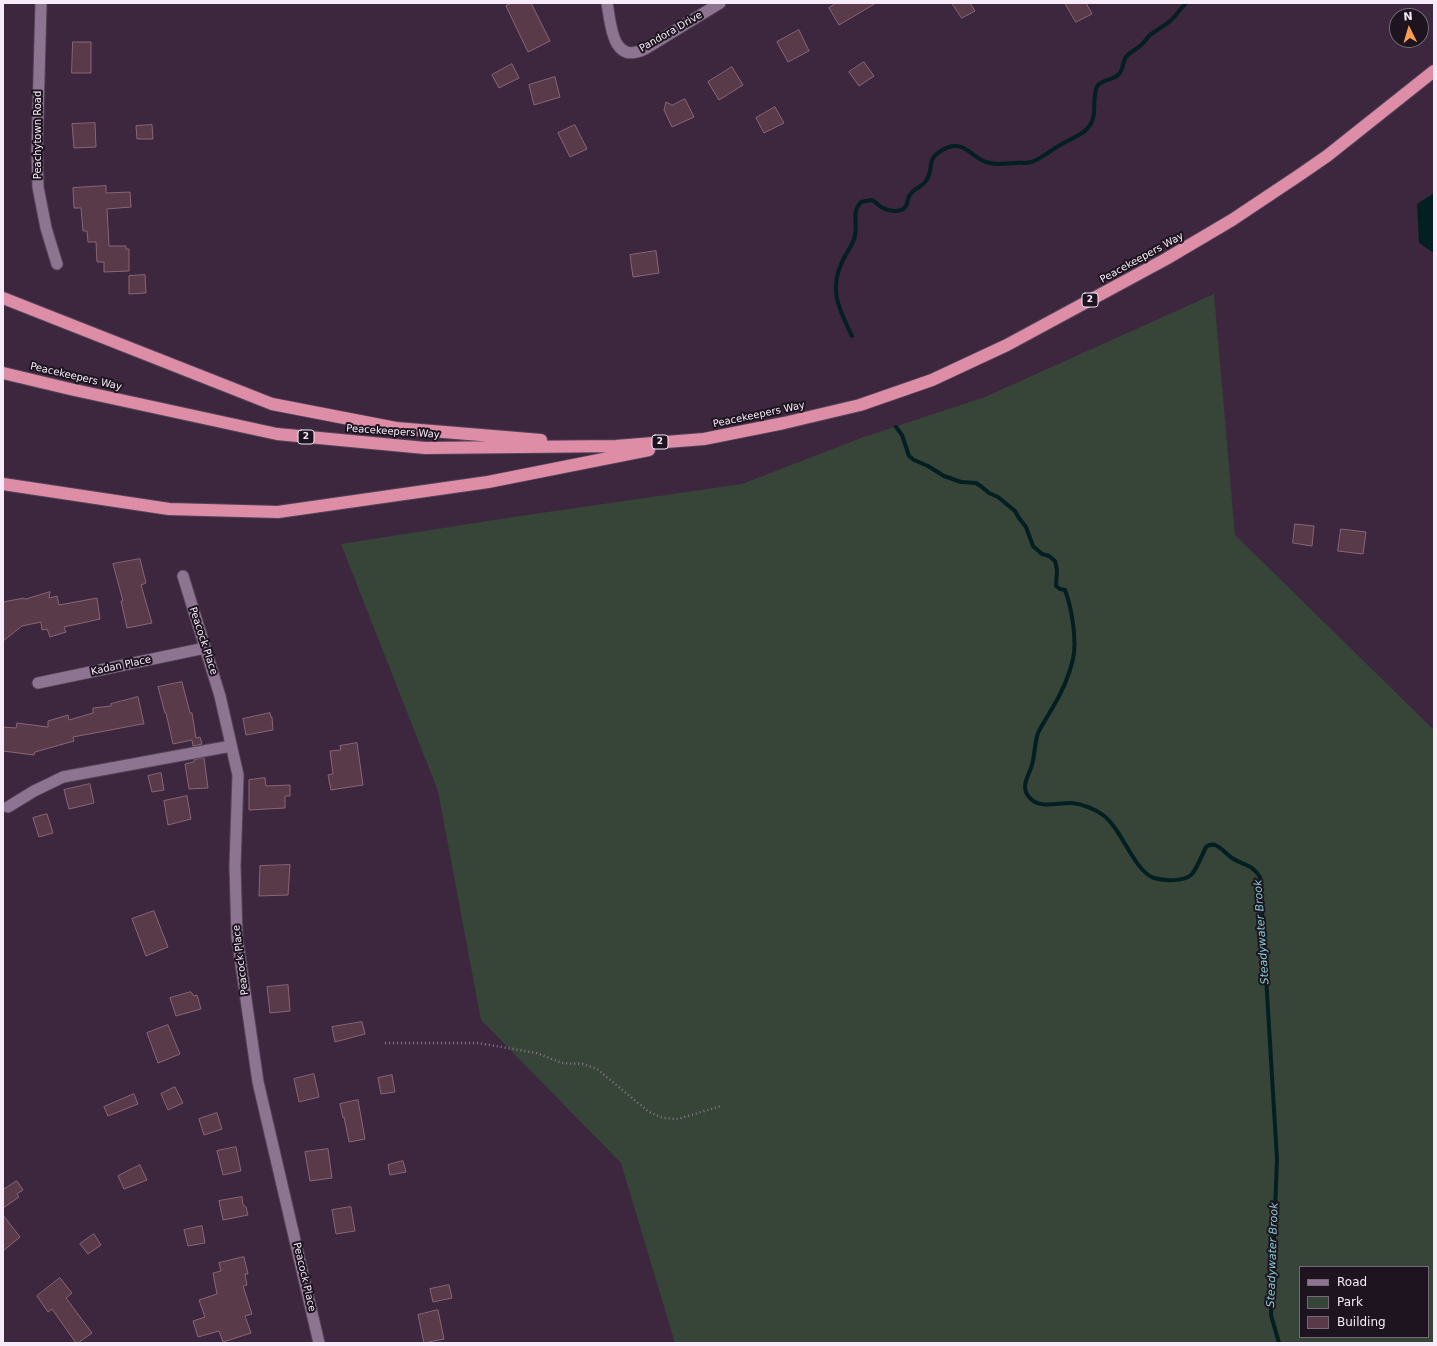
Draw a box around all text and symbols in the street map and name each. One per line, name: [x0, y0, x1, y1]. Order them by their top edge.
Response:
north arrow: [1389, 8, 1429, 48]
street label: Pandora Drive: [637, 9, 705, 55]
text: N: [1403, 10, 1413, 23]
street label: Peachytown Road: [32, 91, 44, 179]
street label: Peacekeepers Way: [1098, 230, 1186, 286]
road number: 2: [1082, 293, 1098, 307]
street label: Peacekeepers Way: [29, 361, 123, 393]
street label: Peacekeepers Way: [712, 399, 806, 431]
street label: Peacekeepers Way: [346, 423, 440, 441]
road number: 2: [298, 430, 314, 444]
road number: 2: [652, 435, 668, 449]
street label: Peacock Place: [186, 606, 220, 676]
street label: Kadan Place: [90, 654, 152, 678]
water label: Steadywater Brook: [1252, 879, 1272, 985]
street label: Peacock Place: [231, 924, 251, 996]
water label: Steadywater Brook: [1265, 1202, 1281, 1308]
street label: Peacock Place: [290, 1241, 318, 1313]
legend: [1299, 1266, 1429, 1338]
text: Road: [1337, 1275, 1367, 1289]
text: Park: [1337, 1295, 1363, 1309]
text: Building: [1337, 1315, 1386, 1329]

